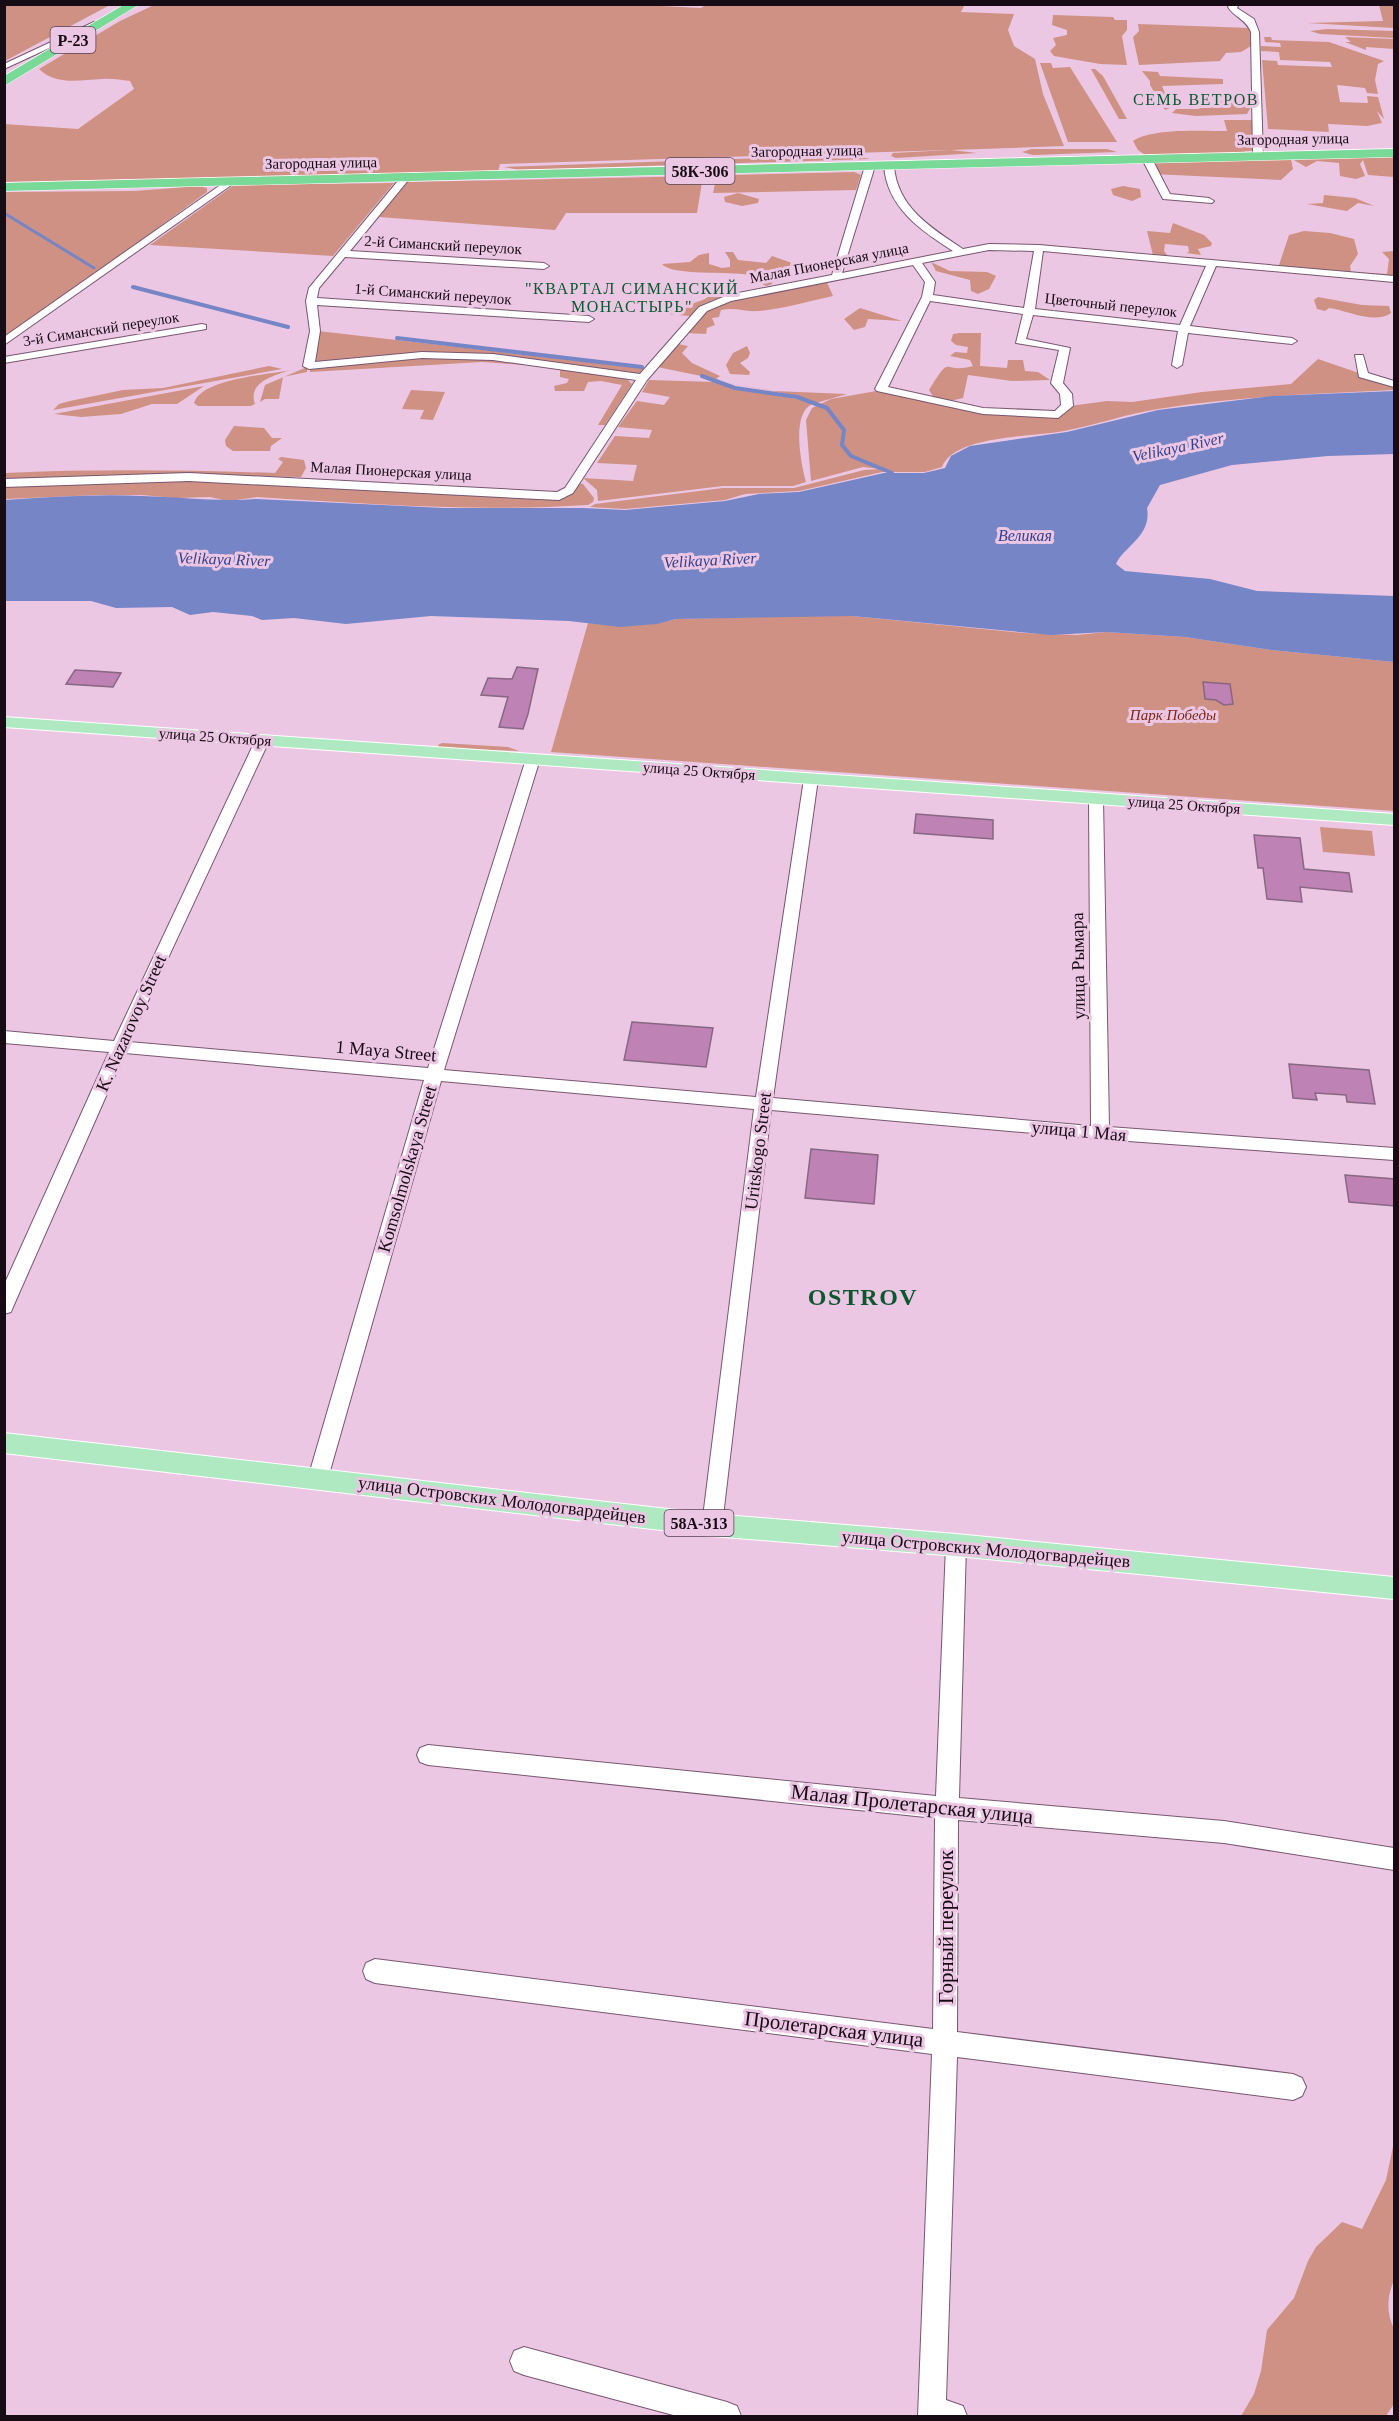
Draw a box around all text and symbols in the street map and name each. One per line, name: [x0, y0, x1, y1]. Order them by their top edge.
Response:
road number: Р-23: [50, 27, 96, 53]
district label: СЕМЬ ВЕТРОВ: [1133, 91, 1259, 108]
street label: Загородная улица: [1237, 130, 1349, 148]
street label: Загородная улица: [751, 142, 863, 160]
street label: Загородная улица: [265, 154, 377, 172]
road number: 58К-306: [666, 158, 734, 184]
street label: 2-й Симанский переулок: [364, 233, 523, 257]
street label: Малая Пионерская улица: [748, 240, 910, 286]
district label: "КВАРТАЛ СИМАНСКИЙ МОНАСТЫРЬ": [525, 279, 739, 315]
street label: 1-й Симанский переулок: [354, 281, 513, 308]
street label: Цветочный переулок: [1044, 290, 1179, 320]
street label: 3-й Симанский переулок: [22, 309, 181, 349]
water label: Velikaya River: [1131, 429, 1226, 466]
street label: Малая Пионерская улица: [310, 459, 472, 483]
water label: Великая: [998, 527, 1052, 544]
water label: Velikaya River: [177, 549, 271, 570]
water label: Velikaya River: [663, 549, 758, 572]
park label: Парк Победы: [1129, 707, 1216, 723]
street label: улица 25 Октября: [158, 725, 272, 749]
street label: улица 25 Октября: [642, 759, 756, 783]
street label: улица 25 Октября: [1127, 793, 1241, 817]
street label: улица Рымара: [1067, 912, 1089, 1020]
street label: K. Nazarovoy Street: [92, 952, 170, 1094]
street label: 1 Maya Street: [335, 1037, 437, 1065]
street label: Komsolmolskaya Street: [374, 1083, 440, 1255]
street label: Uritskogo Street: [741, 1091, 775, 1211]
street label: улица 1 Мая: [1031, 1117, 1127, 1145]
district label: OSTROV: [808, 1284, 918, 1310]
street label: улица Островских Молодогвардейцев: [357, 1472, 647, 1528]
road number: 58А-313: [664, 1510, 734, 1536]
street label: улица Островских Молодогвардейцев: [841, 1526, 1131, 1572]
street label: Малая Пролетарская улица: [790, 1779, 1035, 1829]
street label: Горный переулок: [934, 1849, 958, 2004]
street label: Пролетарская улица: [743, 2006, 926, 2052]

